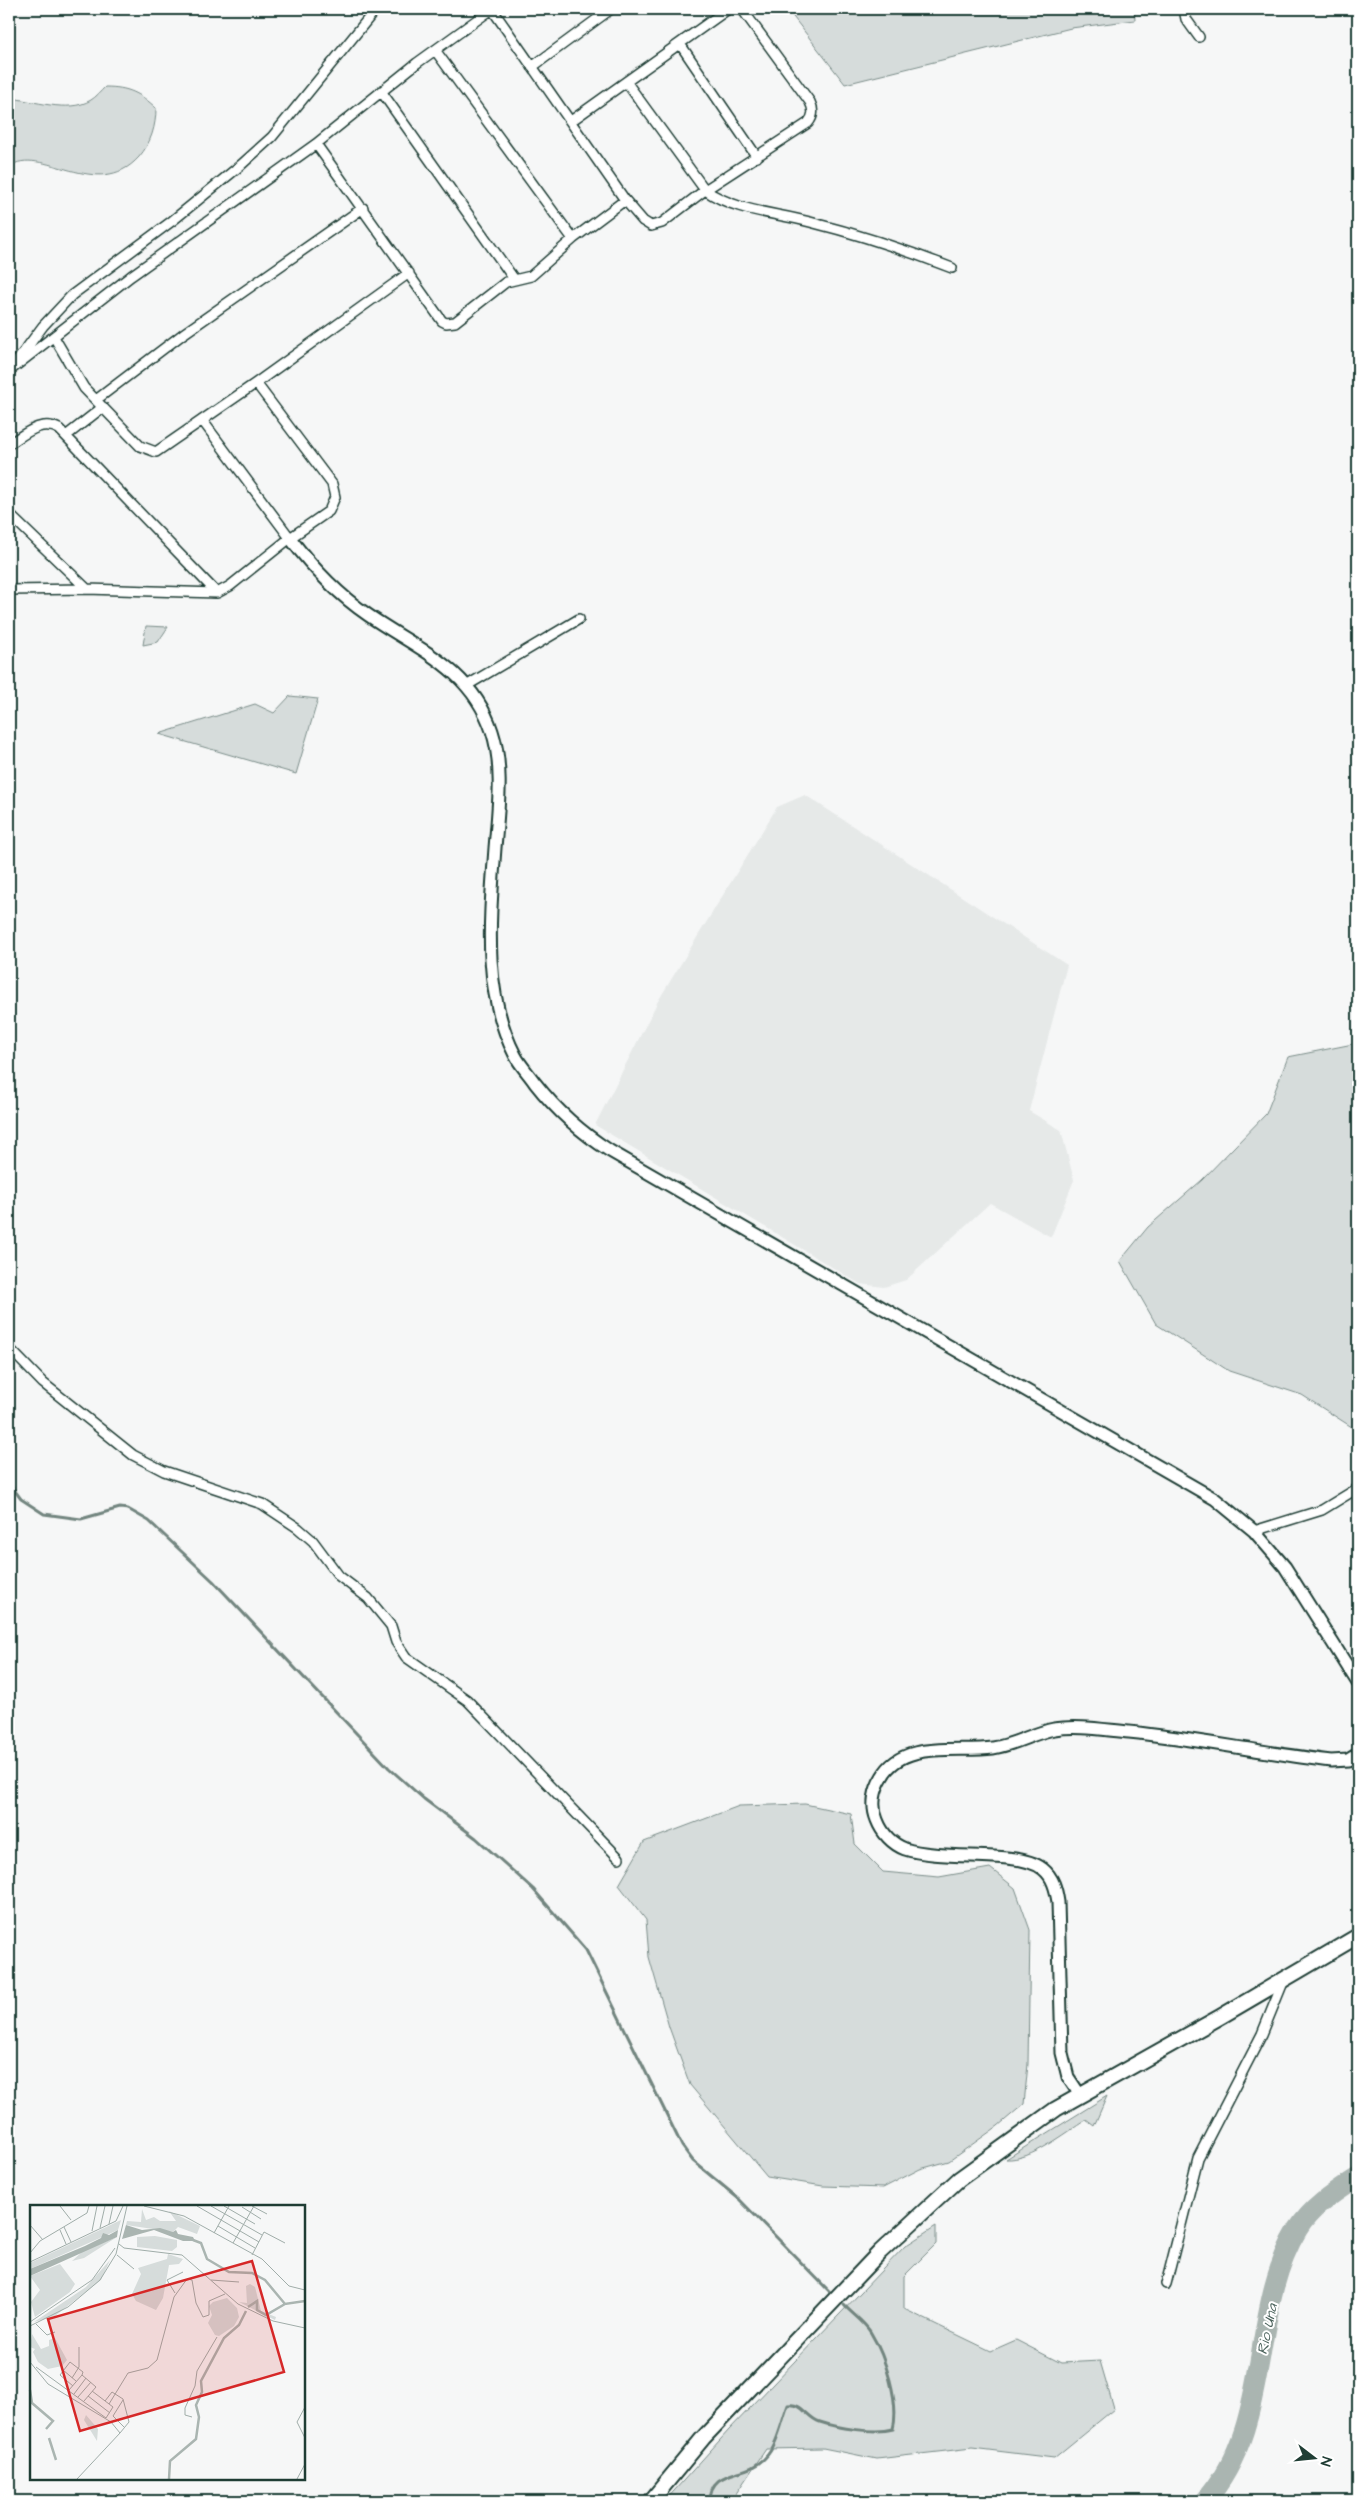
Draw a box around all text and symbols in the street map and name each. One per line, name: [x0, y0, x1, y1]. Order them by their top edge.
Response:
inset map: [30, 2205, 305, 2480]
water label: Rio Una: [1252, 2301, 1283, 2356]
north arrow: [1290, 2432, 1340, 2482]
text: N: [1315, 2454, 1336, 2468]

